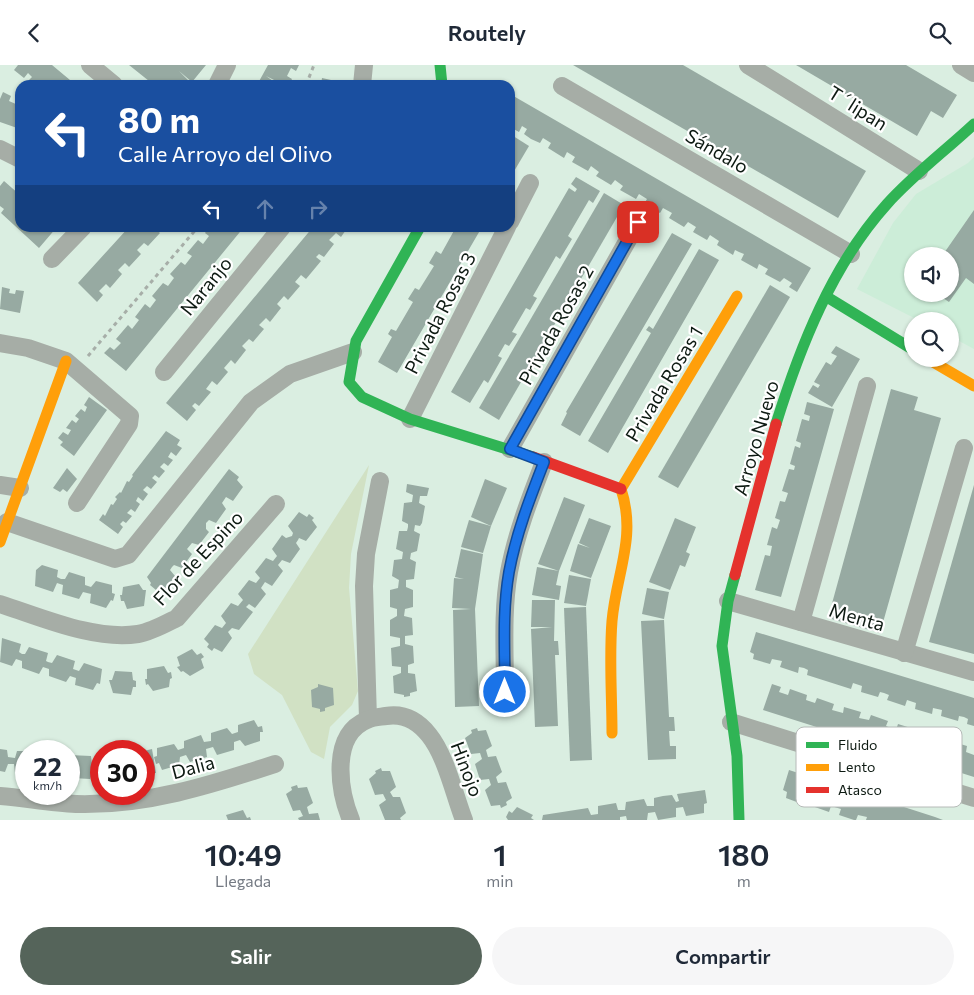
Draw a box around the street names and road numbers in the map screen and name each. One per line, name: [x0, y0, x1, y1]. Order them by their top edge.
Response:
street label: T´lipan: [824, 81, 892, 135]
street label: Sándalo: [682, 123, 753, 178]
street label: Privada Rosas 3: [399, 248, 480, 377]
street label: Naranjo: [175, 252, 236, 320]
street label: Privada Rosas 2: [513, 261, 598, 389]
street label: Privada Rosas 1: [620, 322, 707, 446]
street label: Arroyo Nuevo: [728, 378, 783, 498]
street label: Flor de Espino: [148, 506, 247, 610]
street label: Menta: [827, 598, 888, 635]
street label: Hinojo: [446, 738, 489, 800]
street label: Dalia: [169, 750, 217, 783]

